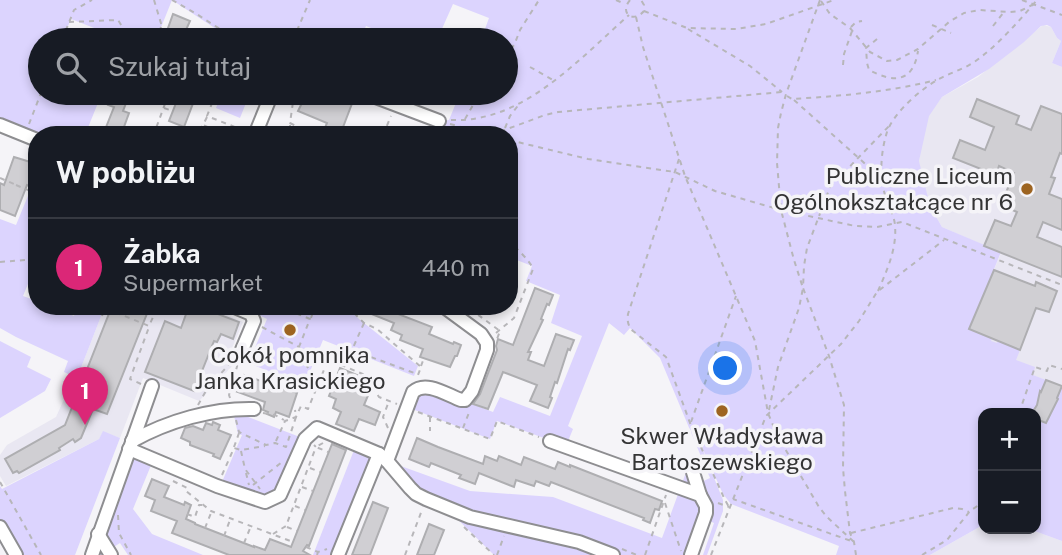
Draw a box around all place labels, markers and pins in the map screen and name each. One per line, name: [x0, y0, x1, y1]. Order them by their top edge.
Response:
place label: Publiczne Liceum Ogólnokształcące nr 6: [774, 162, 1013, 215]
marker: Publiczne Liceum Ogólnokształcące nr 6: [1019, 181, 1035, 197]
marker: Cokół pomnika Janka Krasickiego: [282, 322, 298, 338]
place label: Cokół pomnika Janka Krasickiego: [195, 341, 385, 394]
pin: 1: [62, 367, 108, 425]
marker: Skwer Władysława Bartoszewskiego: [714, 403, 730, 419]
place label: Skwer Władysława Bartoszewskiego: [620, 422, 824, 475]

